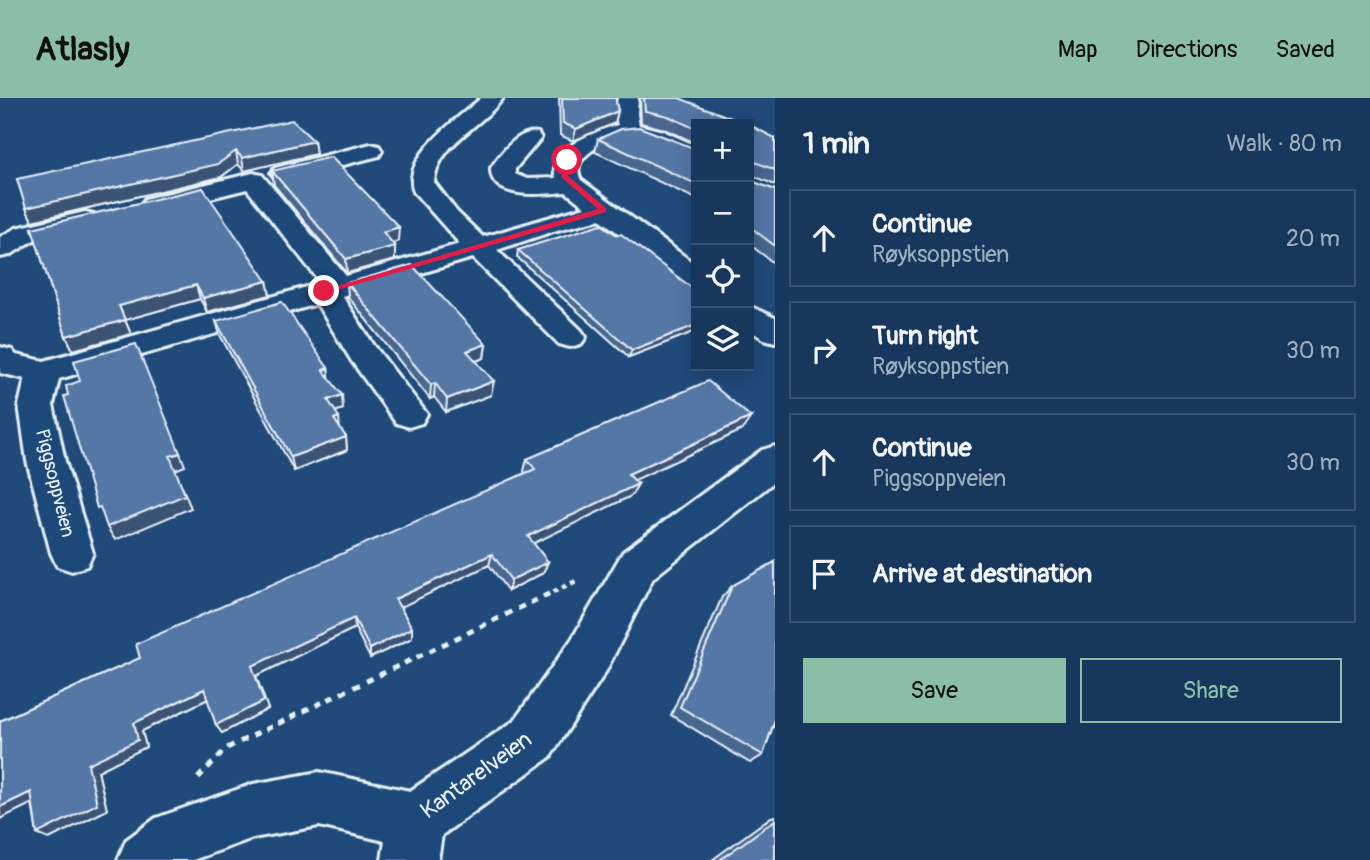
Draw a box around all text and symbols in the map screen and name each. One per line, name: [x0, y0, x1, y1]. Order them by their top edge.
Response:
text: Atlasly: [35, 29, 130, 70]
text: Map: [1058, 35, 1098, 64]
text: Directions: [1136, 35, 1237, 64]
text: Saved: [1275, 35, 1335, 64]
map controls: [691, 119, 754, 371]
button: +: [691, 119, 754, 182]
text: 1 min: [803, 125, 870, 162]
text: Walk · 80 m: [1226, 129, 1342, 158]
route start: [551, 144, 582, 175]
button: −: [691, 182, 754, 245]
text: Continue: [872, 208, 972, 240]
icon: ahead: [805, 219, 843, 257]
text: 20 m: [1286, 224, 1340, 253]
text: Røyksoppstien: [872, 240, 1009, 269]
button: locate: [691, 245, 754, 308]
route end: [308, 275, 339, 306]
button: layers: [691, 308, 754, 371]
text: Turn right: [872, 320, 978, 352]
icon: right: [805, 331, 843, 369]
text: 30 m: [1286, 336, 1340, 365]
text: Røyksoppstien: [872, 352, 1009, 381]
street label: Piggsoppveien: [30, 426, 80, 540]
text: Continue: [872, 432, 972, 464]
icon: ahead: [805, 443, 843, 481]
text: 30 m: [1286, 448, 1340, 477]
text: Piggsoppveien: [872, 464, 1006, 493]
icon: arrive: [805, 555, 843, 593]
text: Arrive at destination: [872, 558, 1092, 590]
button: Save: [803, 658, 1066, 723]
button: Share: [1080, 658, 1342, 723]
street label: Kantarelveien: [415, 725, 537, 825]

